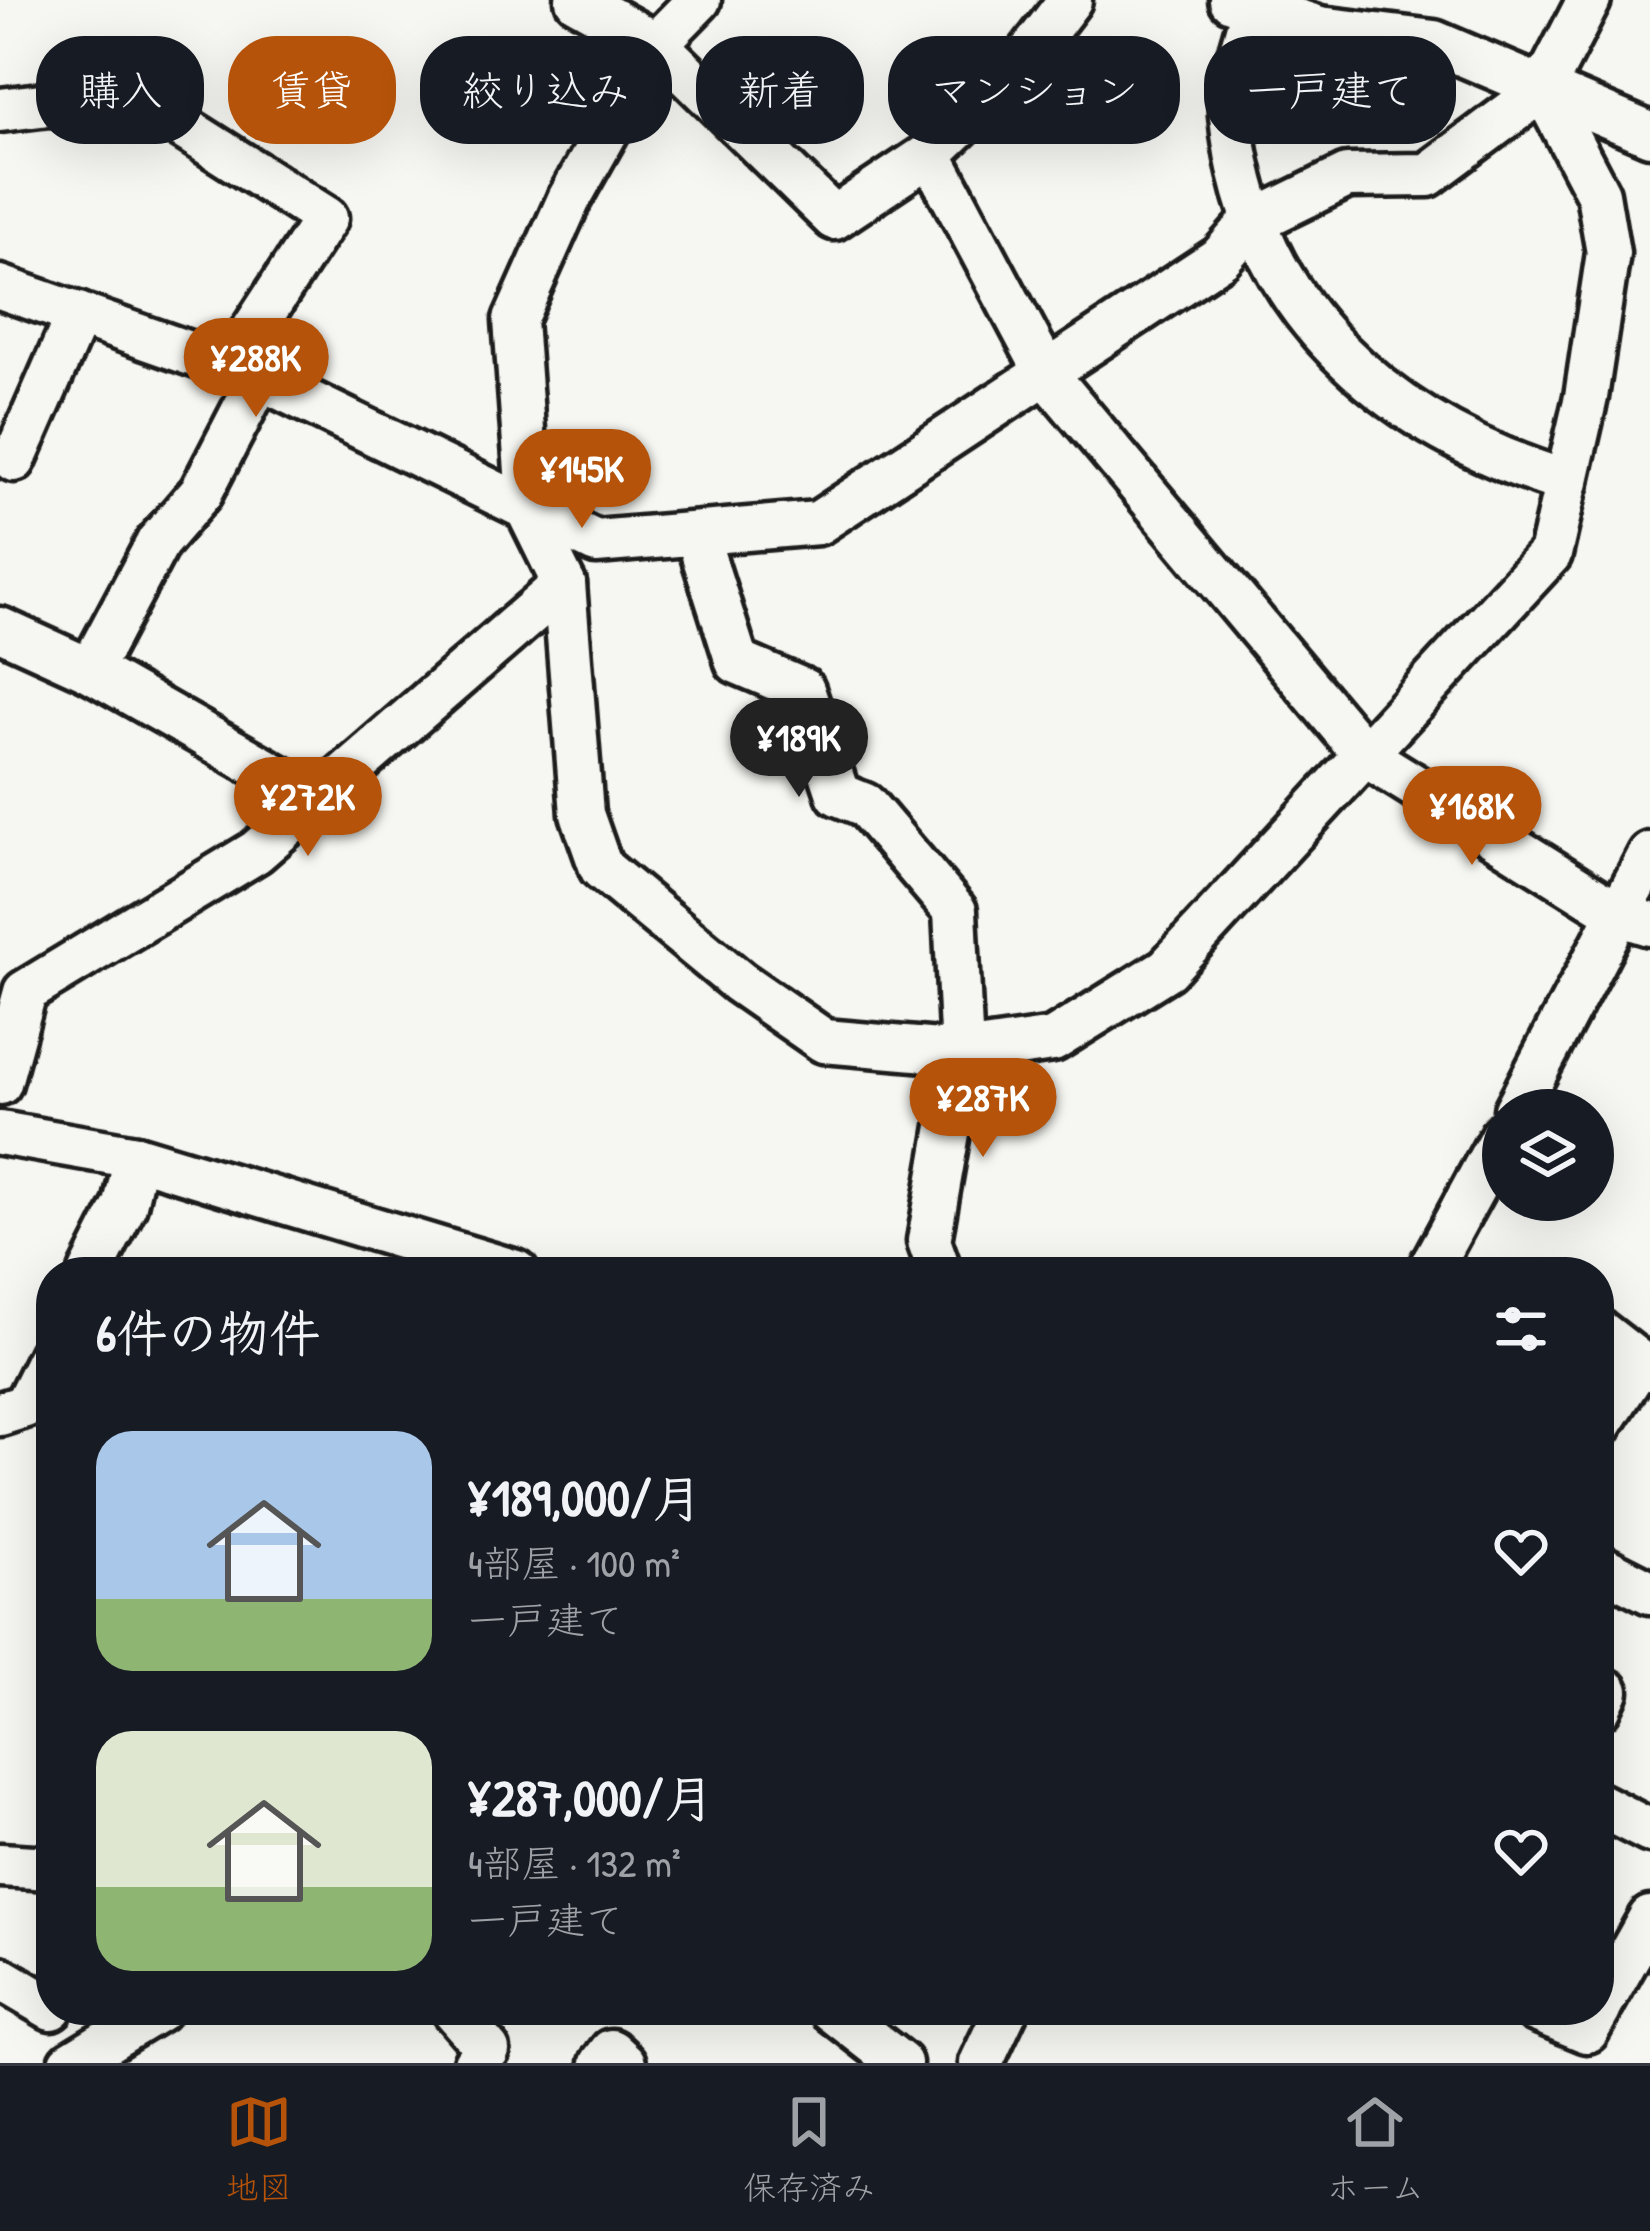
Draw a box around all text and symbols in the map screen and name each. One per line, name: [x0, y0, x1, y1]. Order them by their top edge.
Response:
chip: 購入: [36, 36, 204, 144]
chip: 賃貸: [228, 36, 396, 144]
chip: 絞り込み: [420, 36, 672, 144]
chip: 新着: [696, 36, 864, 144]
chip: マンション: [888, 36, 1180, 144]
chip: 一戸建て: [1204, 36, 1456, 144]
pin: ¥288K: [172, 318, 340, 420]
text: ¥288K: [211, 330, 301, 383]
pin: ¥145K: [498, 429, 666, 531]
text: ¥145K: [540, 441, 624, 494]
pin: ¥189K: [715, 698, 883, 800]
text: ¥189K: [757, 710, 841, 763]
pin: ¥272K: [224, 757, 392, 859]
pin: ¥168K: [1388, 766, 1556, 868]
text: ¥272K: [261, 769, 355, 822]
text: ¥168K: [1429, 778, 1515, 831]
pin: ¥287K: [899, 1058, 1067, 1160]
text: ¥287K: [937, 1070, 1029, 1123]
map controls: [1482, 1089, 1614, 1221]
button: layers: [1482, 1089, 1614, 1221]
icon: filters: [1488, 1296, 1554, 1362]
text: 6件の物件: [96, 1298, 320, 1367]
text: ¥189,000/月: [468, 1463, 702, 1532]
icon: home: [192, 1479, 336, 1623]
icon: heart: [1488, 1518, 1554, 1584]
text: 4部屋 · 100 m²: [468, 1536, 680, 1589]
text: 一戸建て: [468, 1593, 624, 1646]
text: ¥287,000/月: [468, 1763, 714, 1832]
icon: home: [192, 1779, 336, 1923]
icon: heart: [1488, 1818, 1554, 1884]
text: 4部屋 · 132 m²: [468, 1836, 681, 1889]
text: 一戸建て: [468, 1893, 624, 1946]
tab: 地図: [226, 2089, 292, 2209]
tab: 保存済み: [743, 2089, 875, 2209]
tab: ホーム: [1327, 2089, 1424, 2209]

